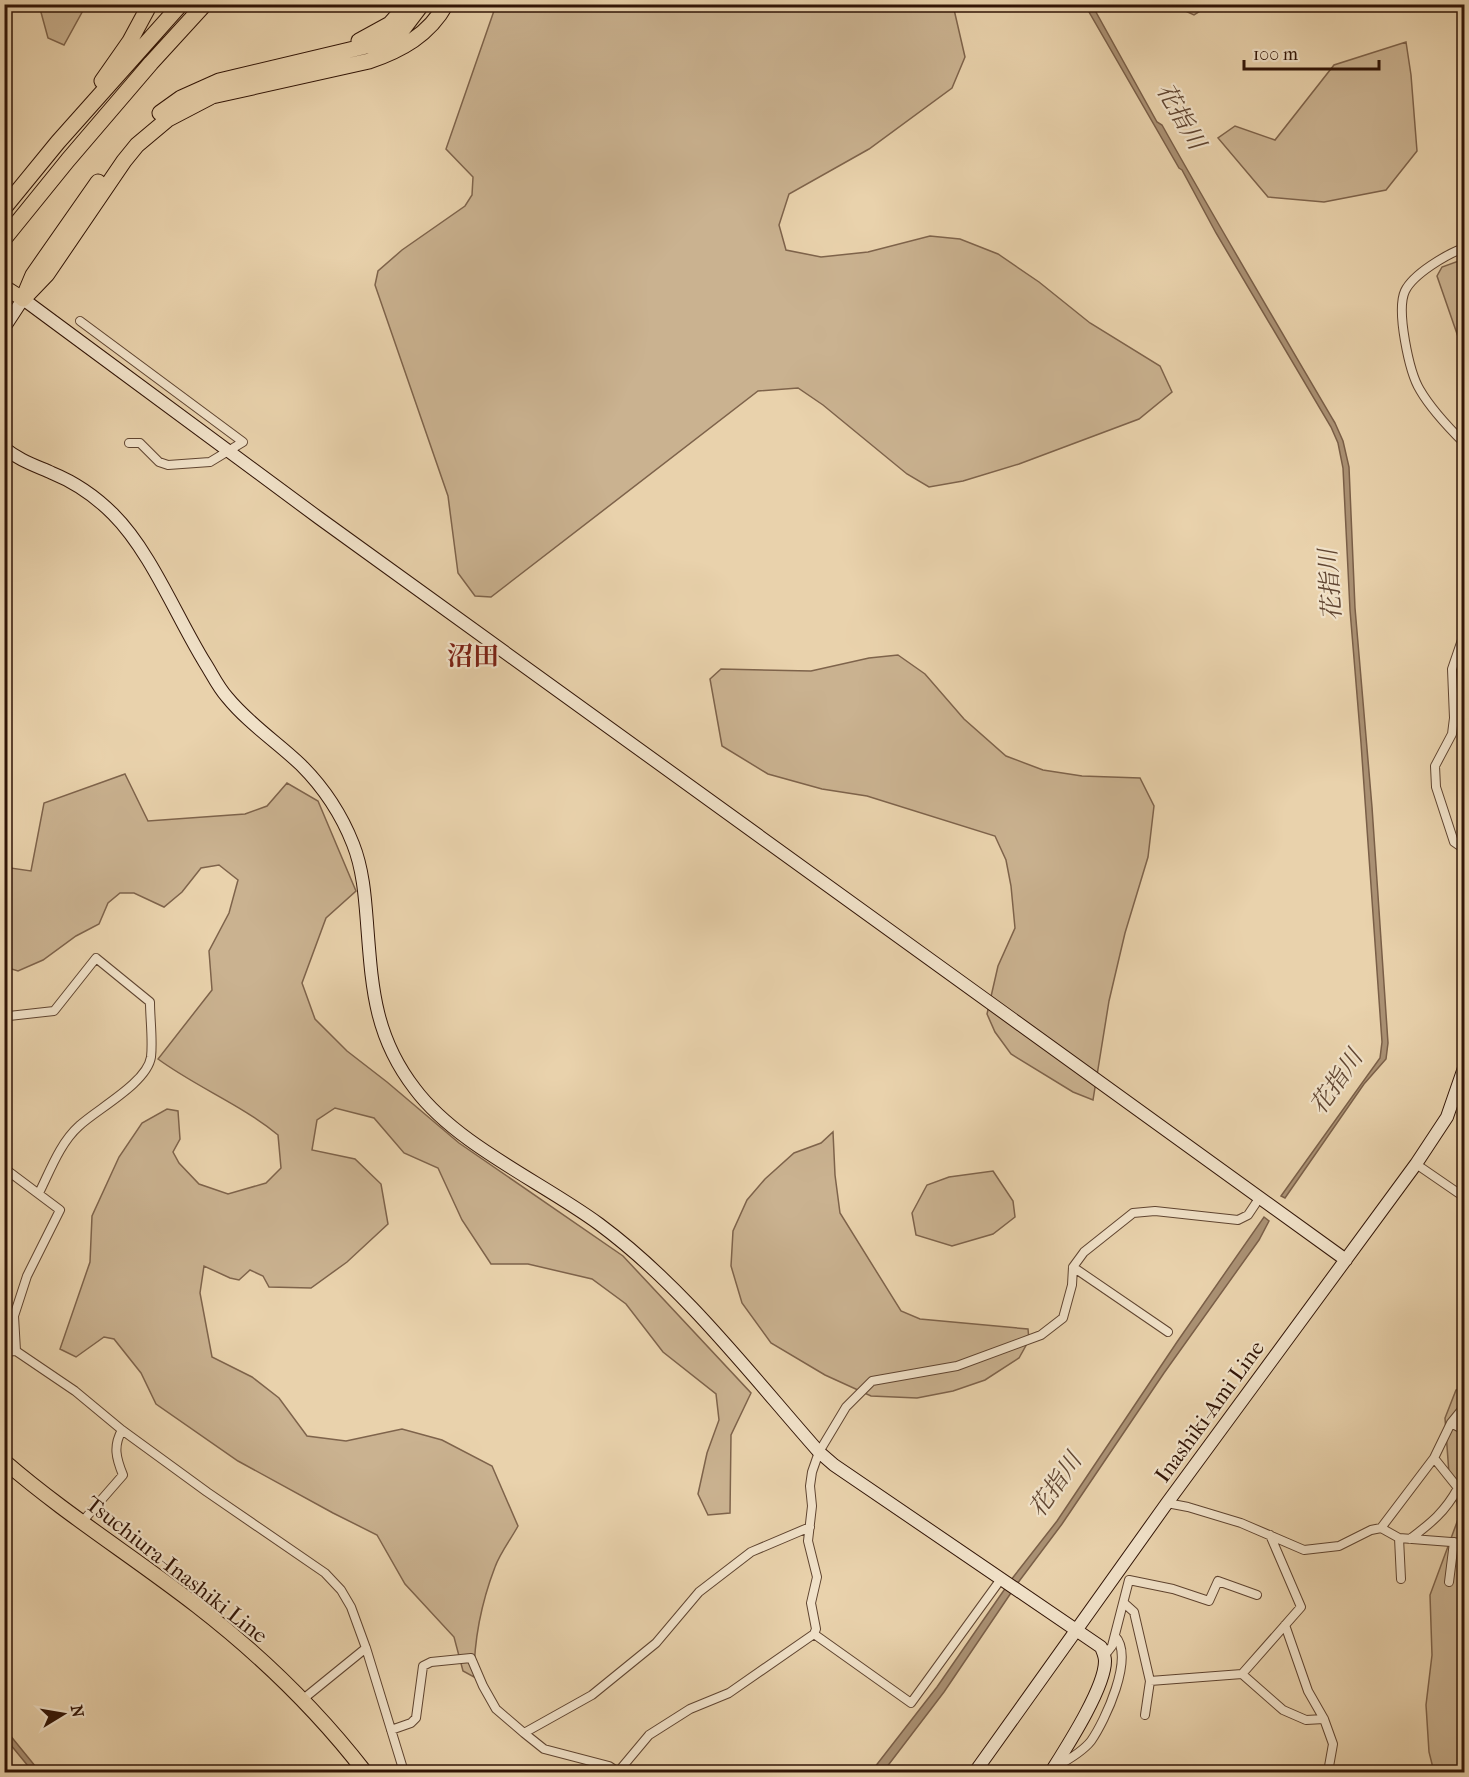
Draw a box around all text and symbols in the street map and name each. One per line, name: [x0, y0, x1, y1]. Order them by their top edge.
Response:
scale bar: [1244, 33, 1379, 71]
text: 100 m: [1253, 44, 1298, 65]
water label: 花指川: [1151, 78, 1213, 157]
water label: 花指川: [1313, 545, 1346, 622]
district label: 沼田: [447, 641, 499, 672]
water label: 花指川: [1304, 1042, 1370, 1120]
street label: Inashiki-Ami Line: [1150, 1335, 1270, 1488]
water label: 花指川: [1023, 1445, 1089, 1523]
street label: Tsuchiura-Inashiki Line: [80, 1491, 273, 1649]
north arrow: [33, 1684, 93, 1744]
text: N: [67, 1703, 88, 1720]

